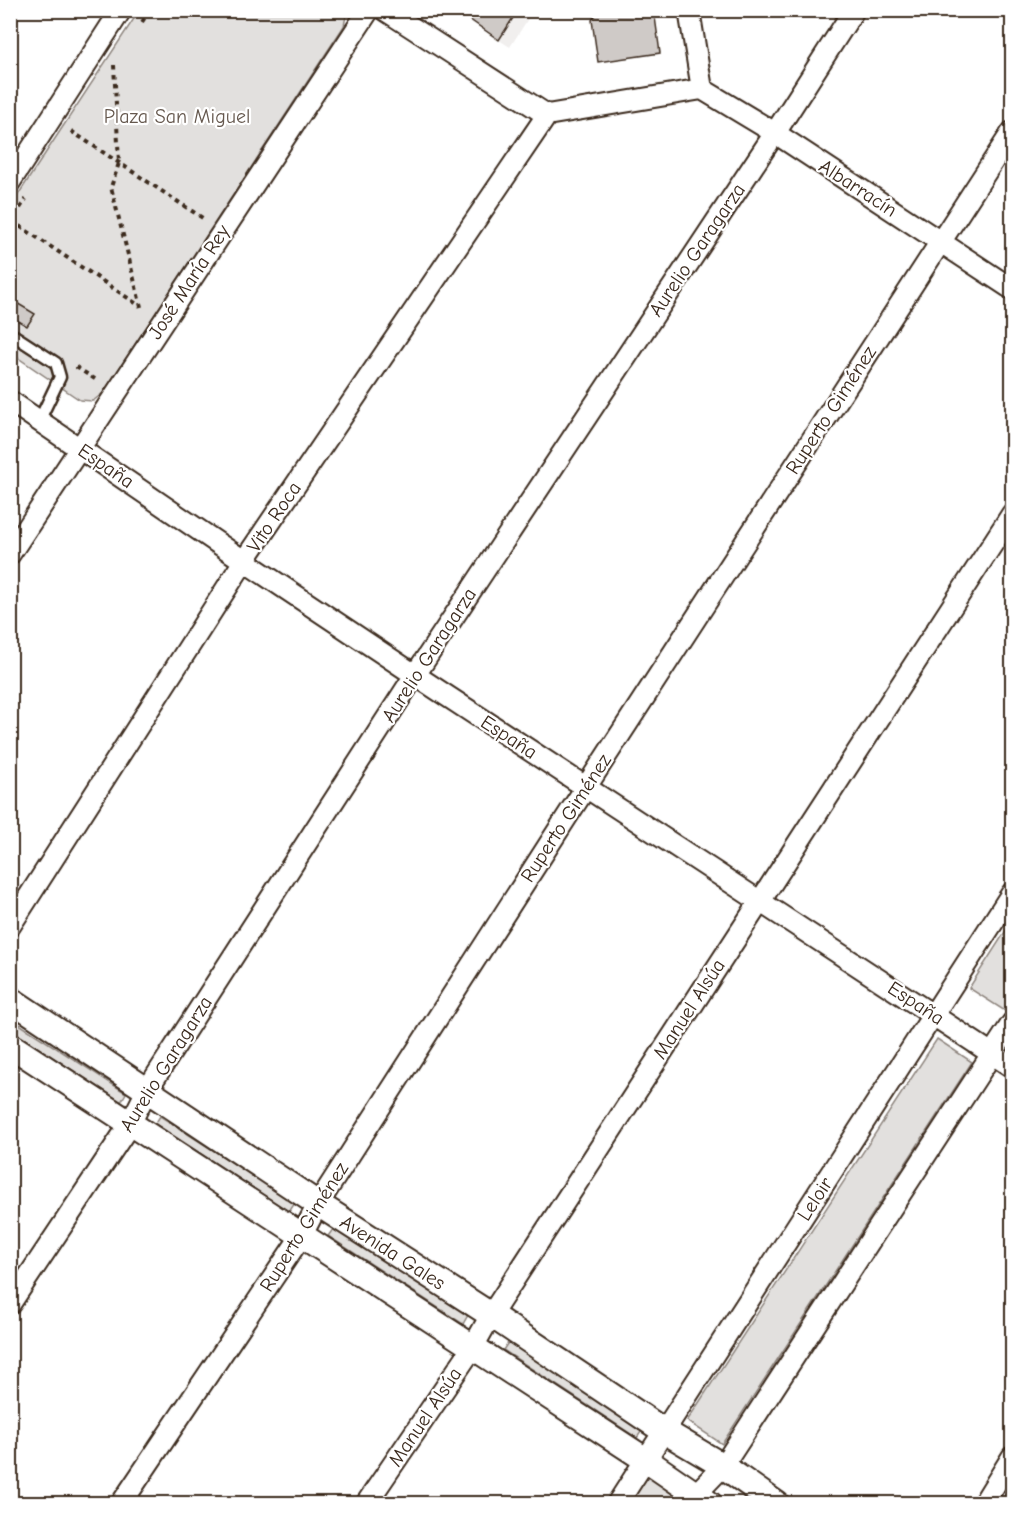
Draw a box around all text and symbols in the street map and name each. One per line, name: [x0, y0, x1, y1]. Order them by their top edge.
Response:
park label: Plaza San Miguel: [104, 105, 250, 128]
street label: Albarracín: [815, 154, 901, 222]
street label: Aurelio Garagarza: [644, 179, 750, 321]
street label: José María Rey: [143, 220, 235, 344]
street label: Ruperto Giménez: [781, 341, 881, 478]
street label: España: [74, 439, 138, 493]
street label: Vito Roca: [242, 477, 306, 557]
street label: Aurelio Garagarza: [377, 584, 481, 726]
street label: España: [476, 710, 542, 764]
street label: Ruperto Giménez: [516, 749, 616, 886]
street label: Manuel Alsúa: [648, 955, 730, 1063]
street label: España: [883, 976, 949, 1030]
street label: Aurelio Garagarza: [115, 992, 217, 1136]
street label: Ruperto Giménez: [255, 1158, 353, 1296]
street label: Leloir: [793, 1173, 838, 1225]
street label: Avenida Gales: [336, 1210, 450, 1294]
street label: Manuel Alsúa: [384, 1363, 466, 1471]

